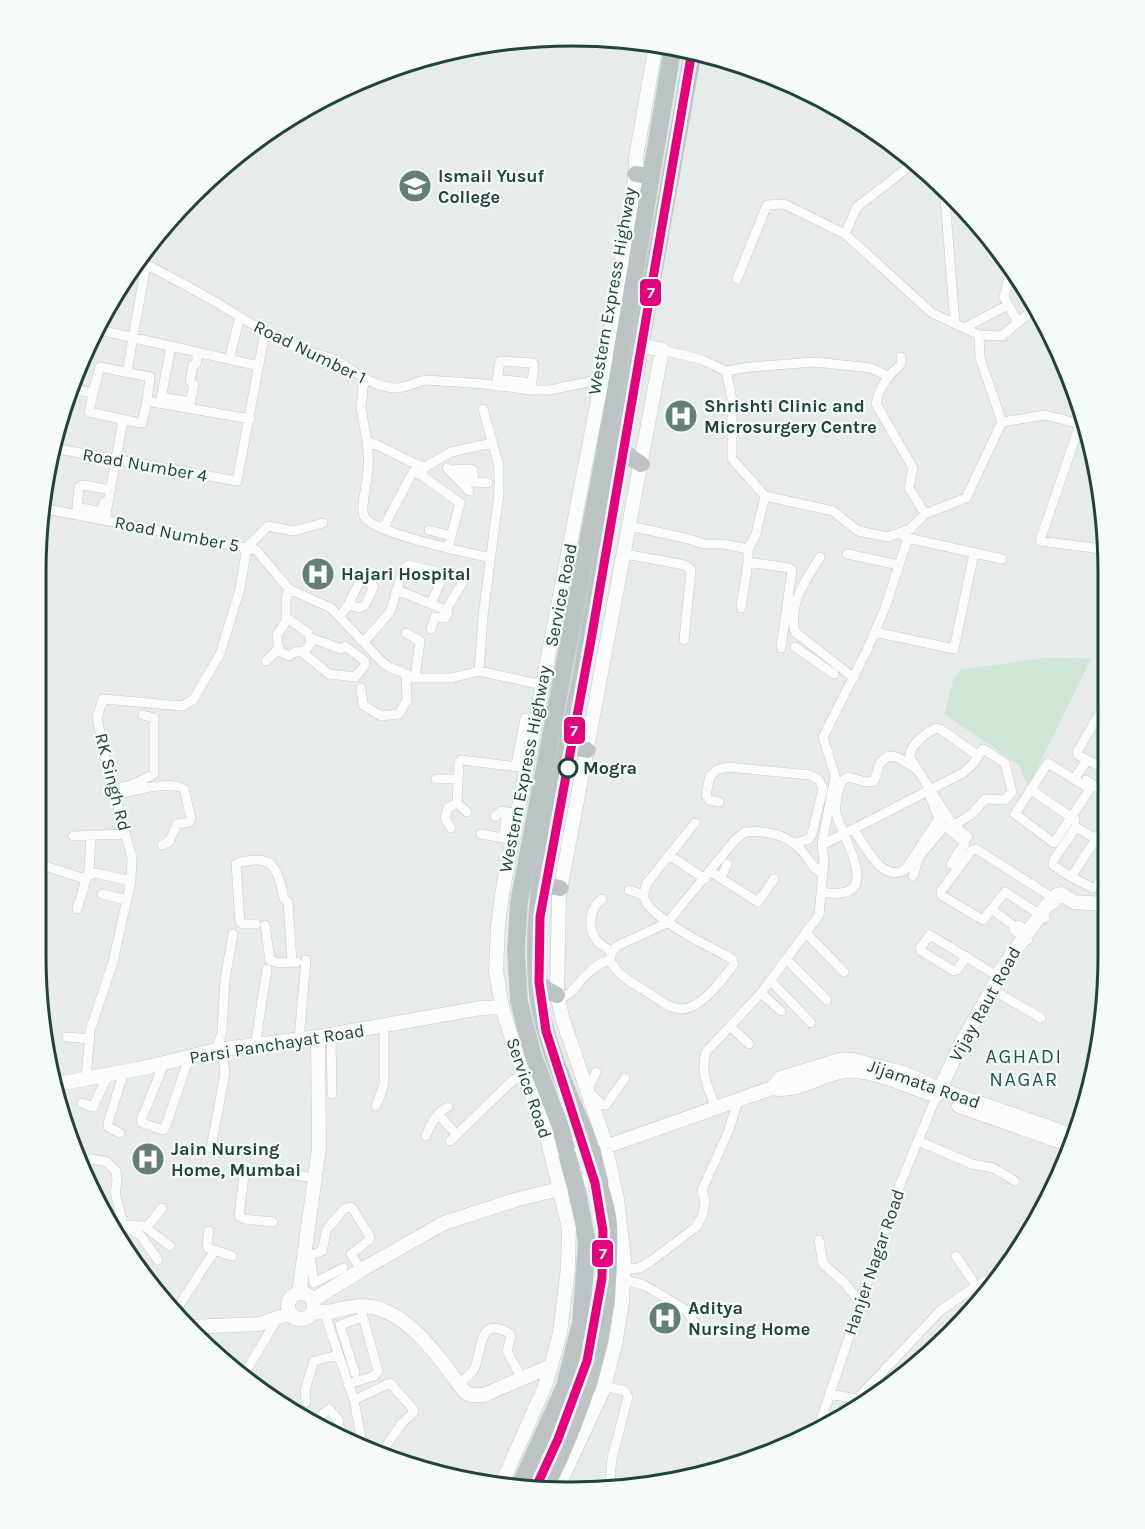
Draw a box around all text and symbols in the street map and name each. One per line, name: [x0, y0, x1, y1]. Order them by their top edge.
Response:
place label: Ismail Yusuf College: [438, 165, 545, 208]
school or university icon: Ismail Yusuf College: [397, 168, 433, 204]
street label: Western Express Highway: [583, 185, 641, 397]
line badge: 7: [639, 278, 662, 307]
text: 7: [647, 283, 655, 302]
street label: Road Number 1: [250, 315, 370, 389]
place label: Shrishti Clinic and Microsurgery Centre: [704, 395, 877, 438]
hospital icon: Shrishti Clinic and Microsurgery Centre: [663, 398, 699, 434]
street label: Road Number 4: [81, 443, 209, 487]
street label: Road Number 5: [113, 511, 241, 557]
street label: Service Road: [540, 541, 582, 649]
hospital icon: Hajari Hospital: [300, 556, 336, 592]
place label: Hajari Hospital: [341, 563, 471, 585]
street label: Western Express Highway: [494, 663, 556, 874]
line badge: 7: [563, 716, 586, 745]
text: 7: [570, 721, 578, 740]
street label: RK Singh Rd: [90, 731, 136, 833]
place label: Mogra: [583, 757, 637, 779]
marker: Mogra: [558, 758, 578, 778]
street label: Vijay Raut Road: [944, 943, 1026, 1065]
street label: Parsi Panchayat Road: [188, 1019, 366, 1069]
street label: Service Road: [501, 1035, 557, 1141]
district label: AGHADI NAGAR: [985, 1045, 1063, 1091]
street label: Jijamata Road: [865, 1055, 983, 1113]
place label: Jain Nursing Home, Mumbai: [171, 1138, 301, 1181]
hospital icon: Jain Nursing Home, Mumbai: [130, 1141, 166, 1177]
street label: Hanjer Nagar Road: [839, 1186, 909, 1338]
line badge: 7: [591, 1239, 614, 1268]
text: 7: [599, 1244, 607, 1263]
place label: Aditya Nursing Home: [688, 1297, 810, 1340]
hospital icon: Aditya Nursing Home: [647, 1300, 683, 1336]

